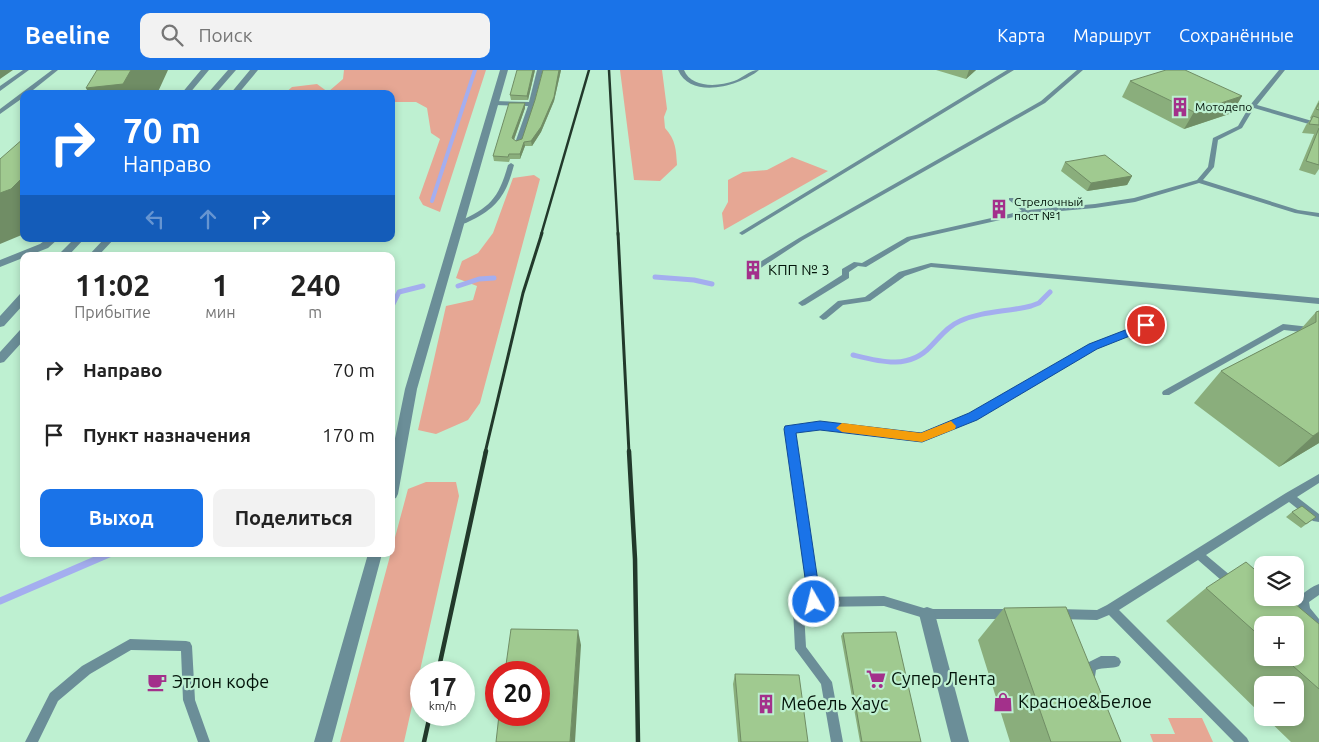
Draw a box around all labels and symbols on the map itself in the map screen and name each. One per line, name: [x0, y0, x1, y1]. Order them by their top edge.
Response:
building icon: Мотодепо: [1169, 96, 1191, 118]
place label: Мотодепо: [1195, 100, 1252, 113]
place label: Стрелочный пост №1: [1014, 195, 1083, 222]
building icon: Стрелочный пост №1: [988, 198, 1010, 220]
building icon: КПП № 3: [742, 259, 764, 281]
place label: КПП № 3: [768, 261, 830, 278]
pin: [1125, 304, 1167, 346]
position arrow: [787, 575, 839, 627]
speed limit sign: 20: [485, 661, 550, 726]
supermarket icon: Супер Лента: [865, 668, 887, 690]
place label: Супер Лента: [891, 668, 996, 688]
cafe icon: Этлон кофе: [146, 671, 168, 693]
place label: Этлон кофе: [172, 671, 269, 691]
shop icon: Красное&Белое: [992, 691, 1014, 713]
place label: Красное&Белое: [1018, 691, 1152, 711]
building icon: Мебель Хаус: [755, 693, 777, 715]
place label: Мебель Хаус: [781, 693, 888, 713]

